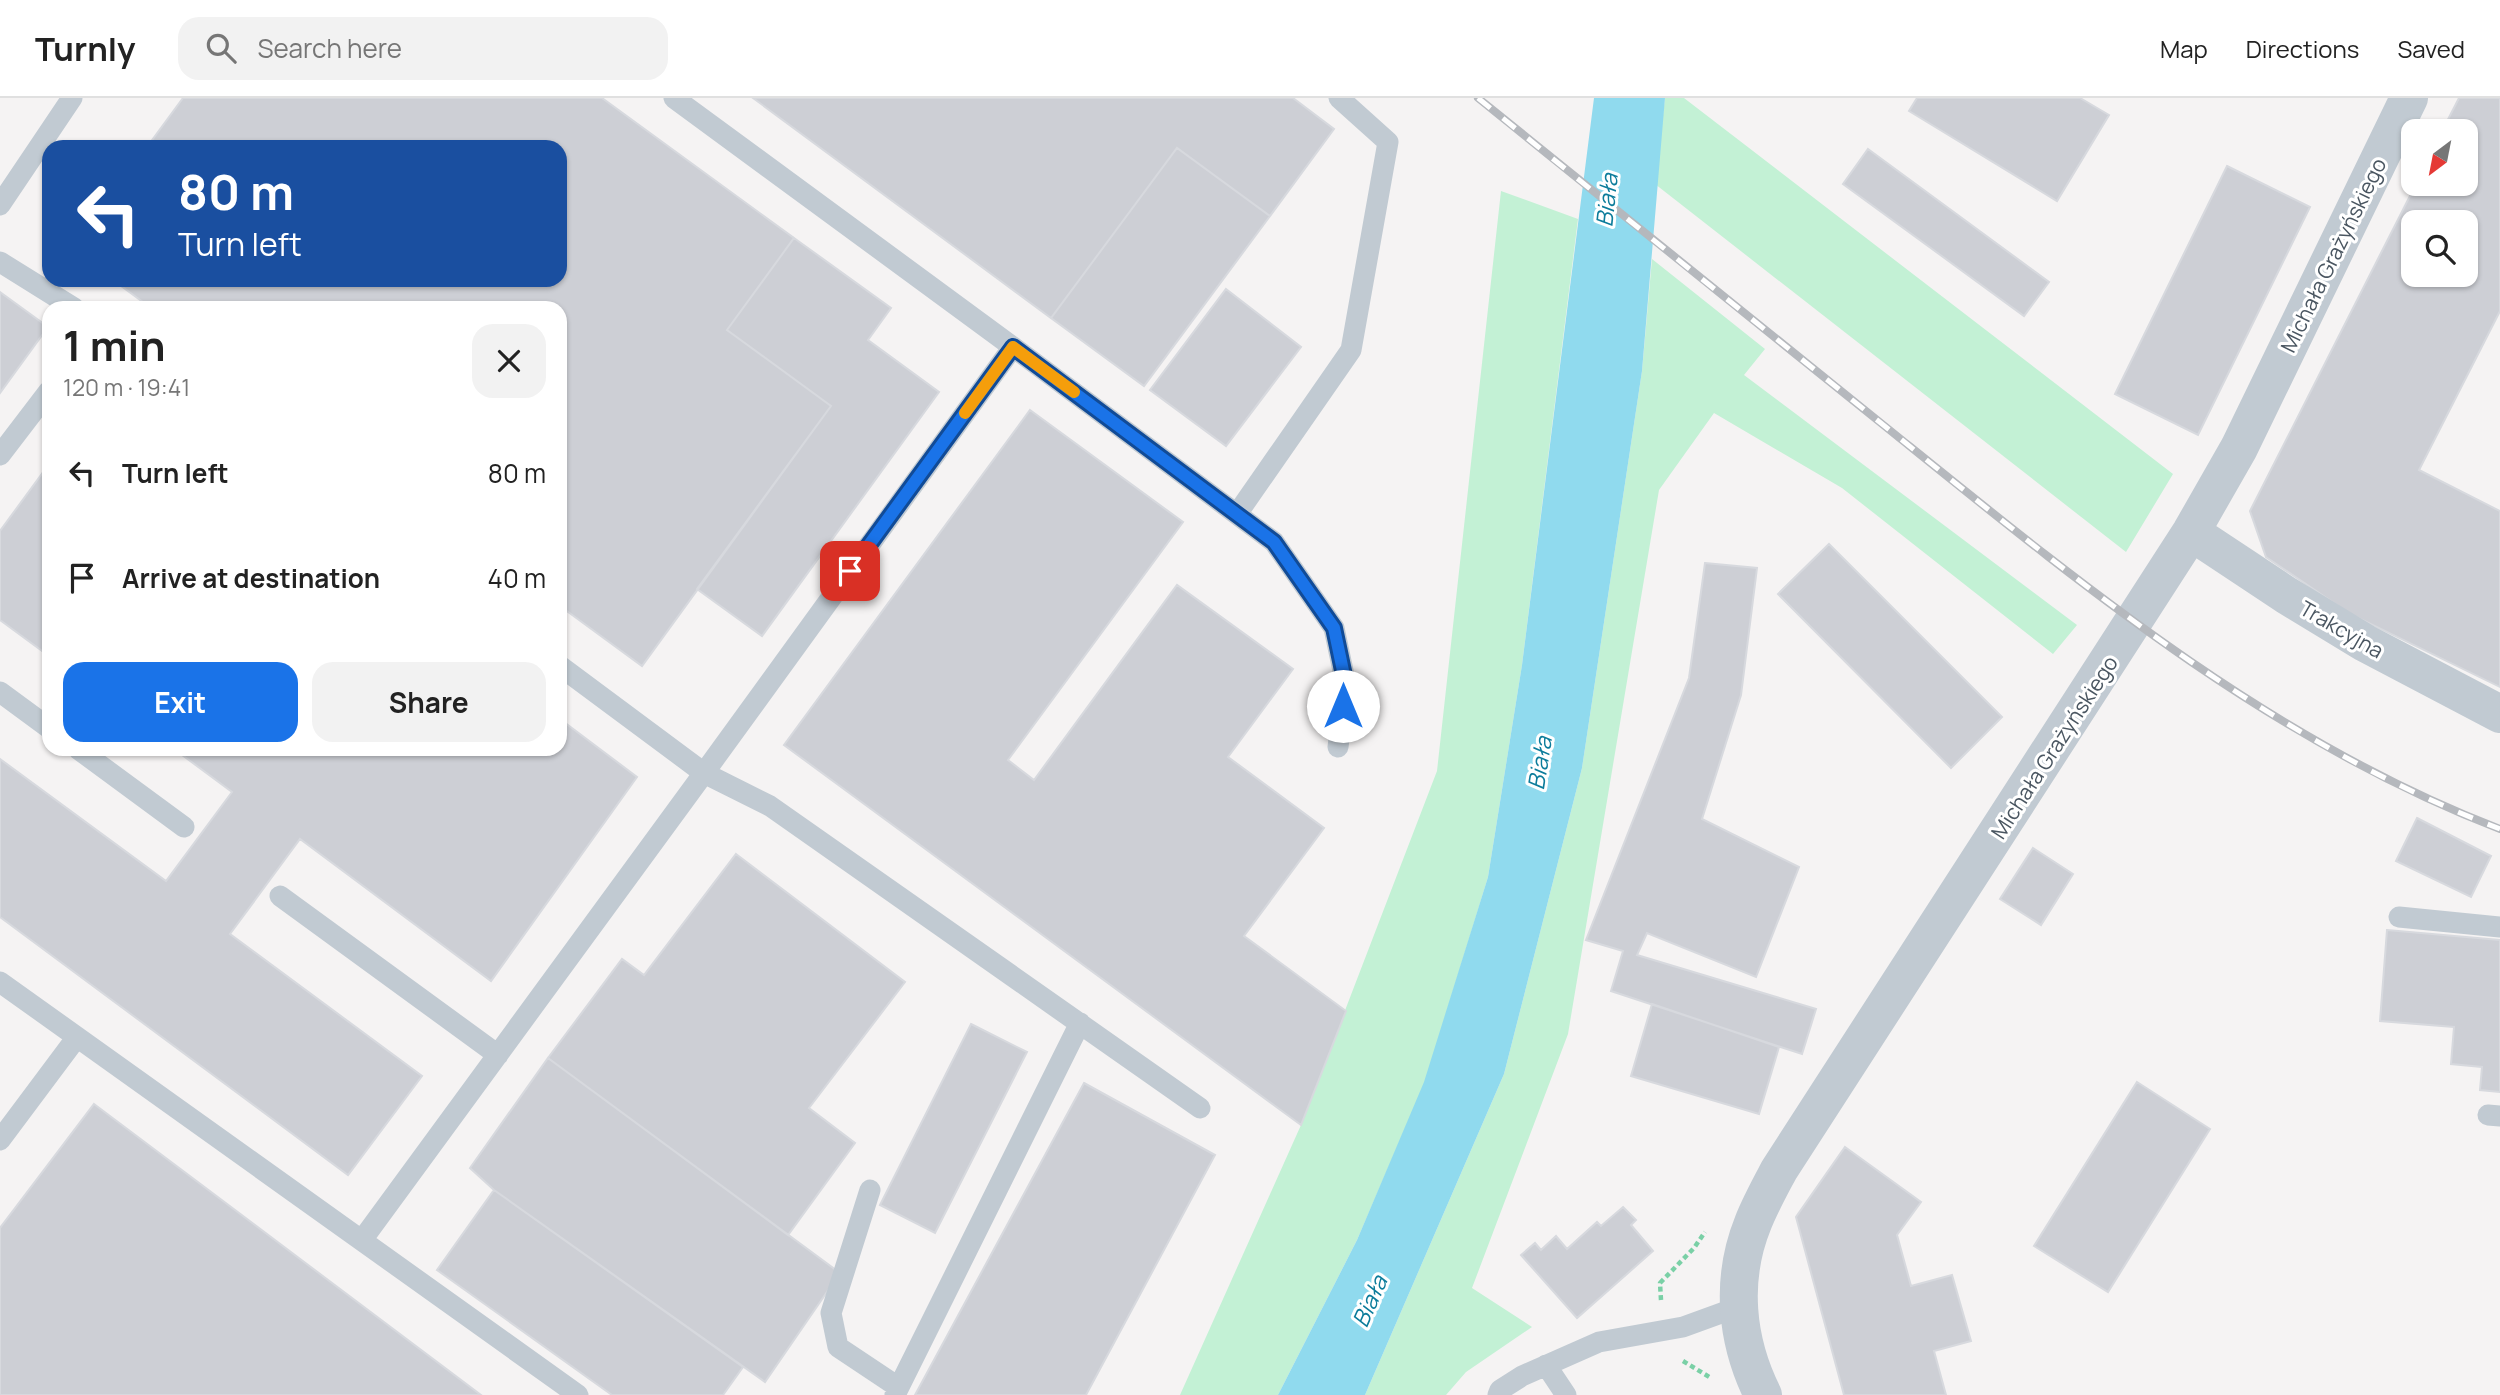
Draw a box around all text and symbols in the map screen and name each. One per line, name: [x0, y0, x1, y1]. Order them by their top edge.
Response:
search box: [178, 17, 668, 80]
text: Turnly: [35, 26, 136, 71]
icon: search: [202, 29, 240, 67]
text: Search here: [258, 30, 402, 66]
text: Map: [2160, 32, 2208, 65]
text: Directions: [2246, 32, 2359, 65]
text: Saved: [2397, 32, 2465, 65]
north arrow: [2401, 119, 2478, 196]
map controls: [2401, 119, 2478, 287]
street label: Michała Grażyńskiego: [2274, 153, 2392, 357]
text: 80 m: [178, 158, 294, 225]
icon: left: [63, 168, 154, 259]
water label: Biała: [1587, 171, 1625, 228]
button: search: [2401, 210, 2478, 287]
text: Turn left: [178, 222, 302, 266]
text: 1 min: [63, 316, 166, 374]
button: close: [472, 324, 546, 398]
text: 120 m · 19:41: [63, 371, 190, 403]
icon: left: [63, 454, 101, 492]
text: Turn left: [122, 455, 229, 491]
text: 80 m: [488, 455, 546, 491]
pin: [820, 541, 880, 601]
icon: arrive: [831, 552, 869, 590]
icon: arrive: [63, 559, 101, 597]
text: Arrive at destination: [122, 560, 380, 596]
text: 40 m: [488, 560, 546, 596]
street label: Trakcyjna: [2295, 594, 2389, 664]
street label: Michała Grażyńskiego: [1984, 650, 2124, 844]
button: Exit: [63, 662, 298, 742]
button: Share: [312, 662, 546, 742]
position arrow: [1306, 669, 1380, 743]
water label: Biała: [1519, 733, 1559, 792]
water label: Biała: [1344, 1269, 1395, 1332]

